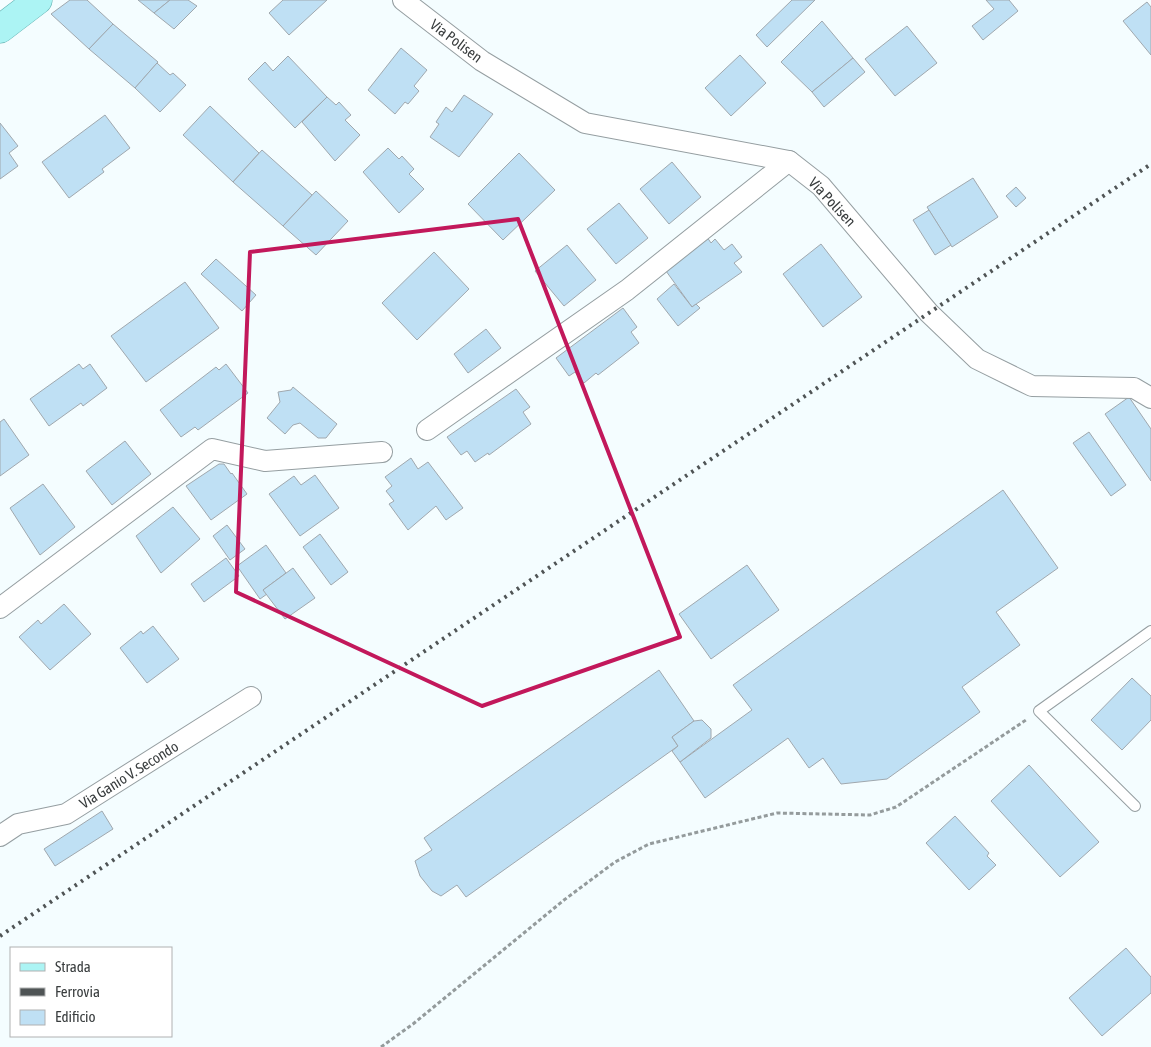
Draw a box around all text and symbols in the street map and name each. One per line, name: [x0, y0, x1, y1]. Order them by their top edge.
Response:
street label: Via Polisen: [427, 15, 486, 66]
street label: Via Polisen: [805, 174, 859, 230]
street label: Via Ganio V. Secondo: [76, 737, 181, 812]
legend: [10, 947, 172, 1037]
text: Strada: [55, 958, 91, 975]
text: Ferrovia: [55, 983, 100, 1000]
text: Edificio: [55, 1008, 96, 1025]

